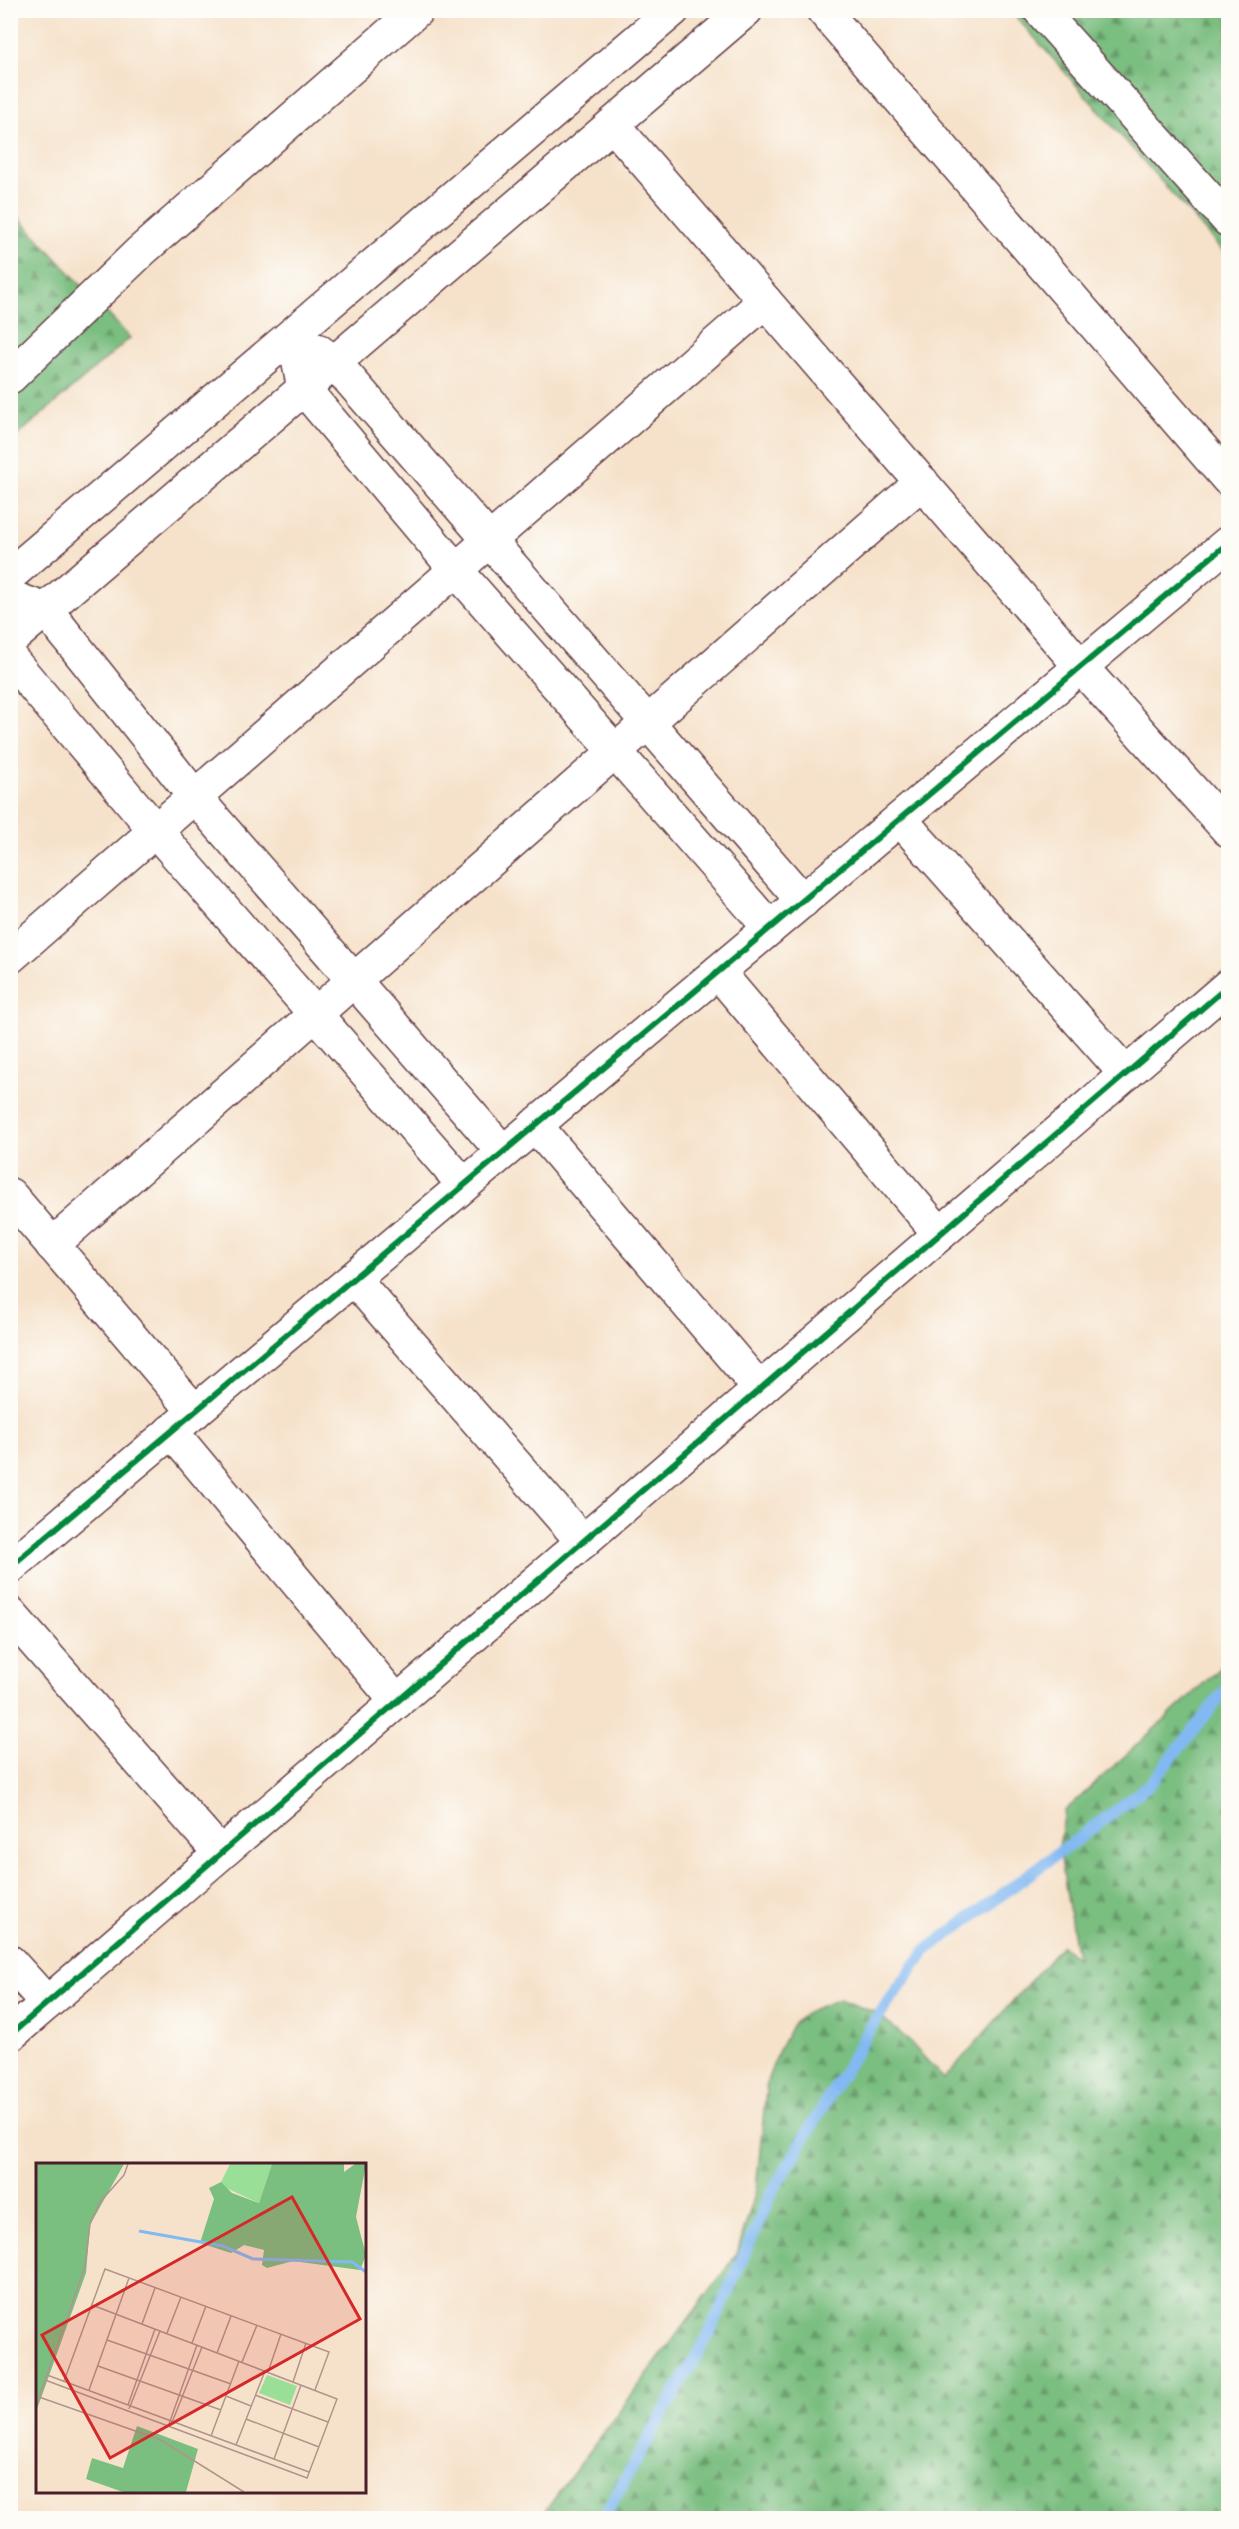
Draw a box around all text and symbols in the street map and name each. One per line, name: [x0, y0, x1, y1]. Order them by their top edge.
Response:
inset map: [36, 2163, 366, 2493]

